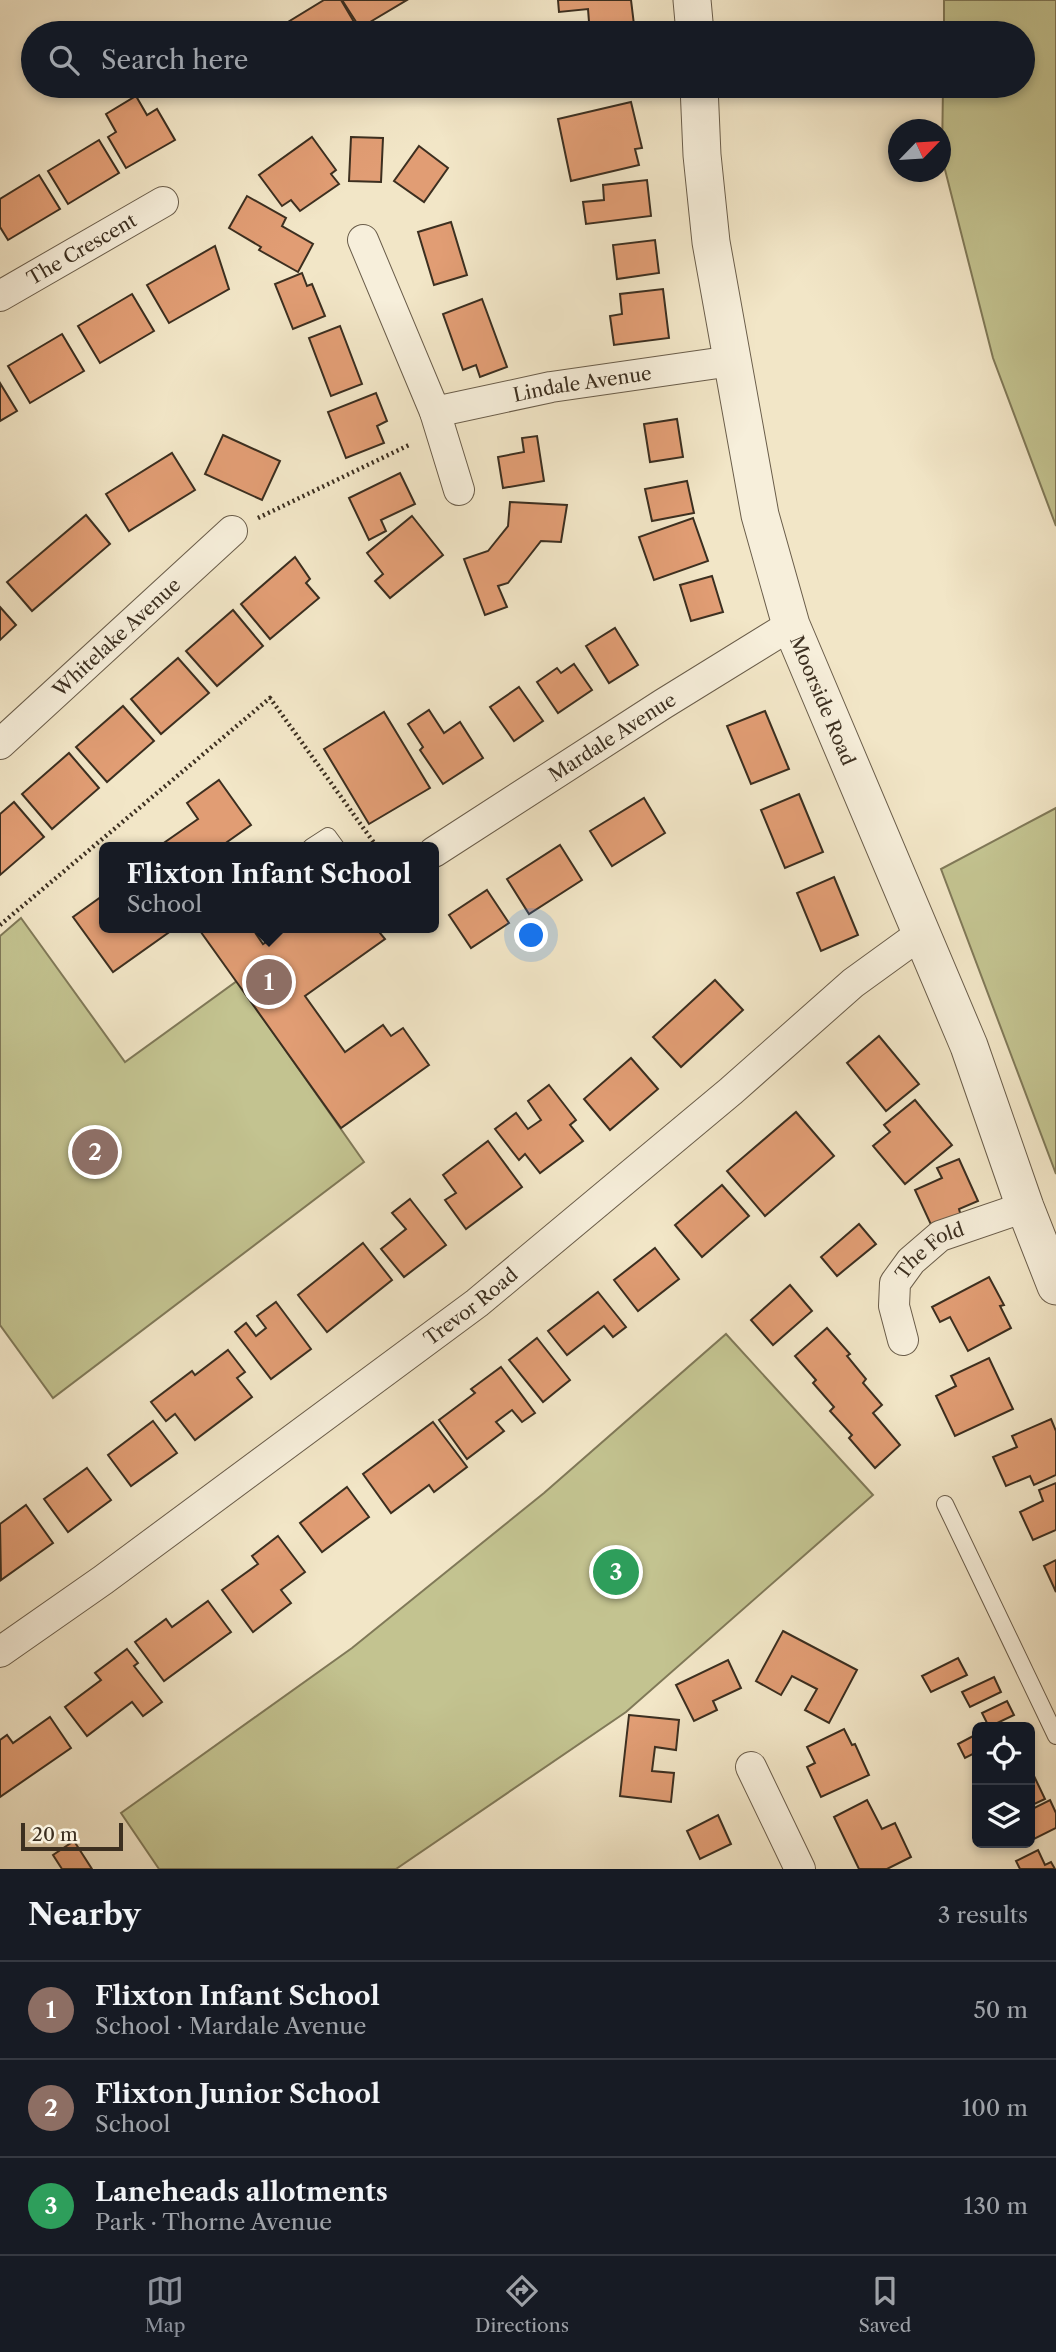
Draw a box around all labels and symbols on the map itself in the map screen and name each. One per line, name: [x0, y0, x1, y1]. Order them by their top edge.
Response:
north arrow: [888, 119, 951, 182]
street label: The Crescent: [23, 208, 140, 290]
street label: Lindale Avenue: [511, 361, 653, 406]
street label: Whitelake Avenue: [47, 573, 185, 702]
street label: Moorside Road: [785, 632, 861, 769]
street label: Mardale Avenue: [544, 688, 680, 786]
your location: [514, 918, 548, 952]
pin: 1: [246, 956, 292, 1008]
pin: 2: [72, 1126, 118, 1178]
street label: The Fold: [890, 1217, 967, 1284]
street label: Trevor Road: [419, 1262, 522, 1350]
pin: 3: [593, 1546, 639, 1598]
scale bar: [21, 1820, 122, 1852]

